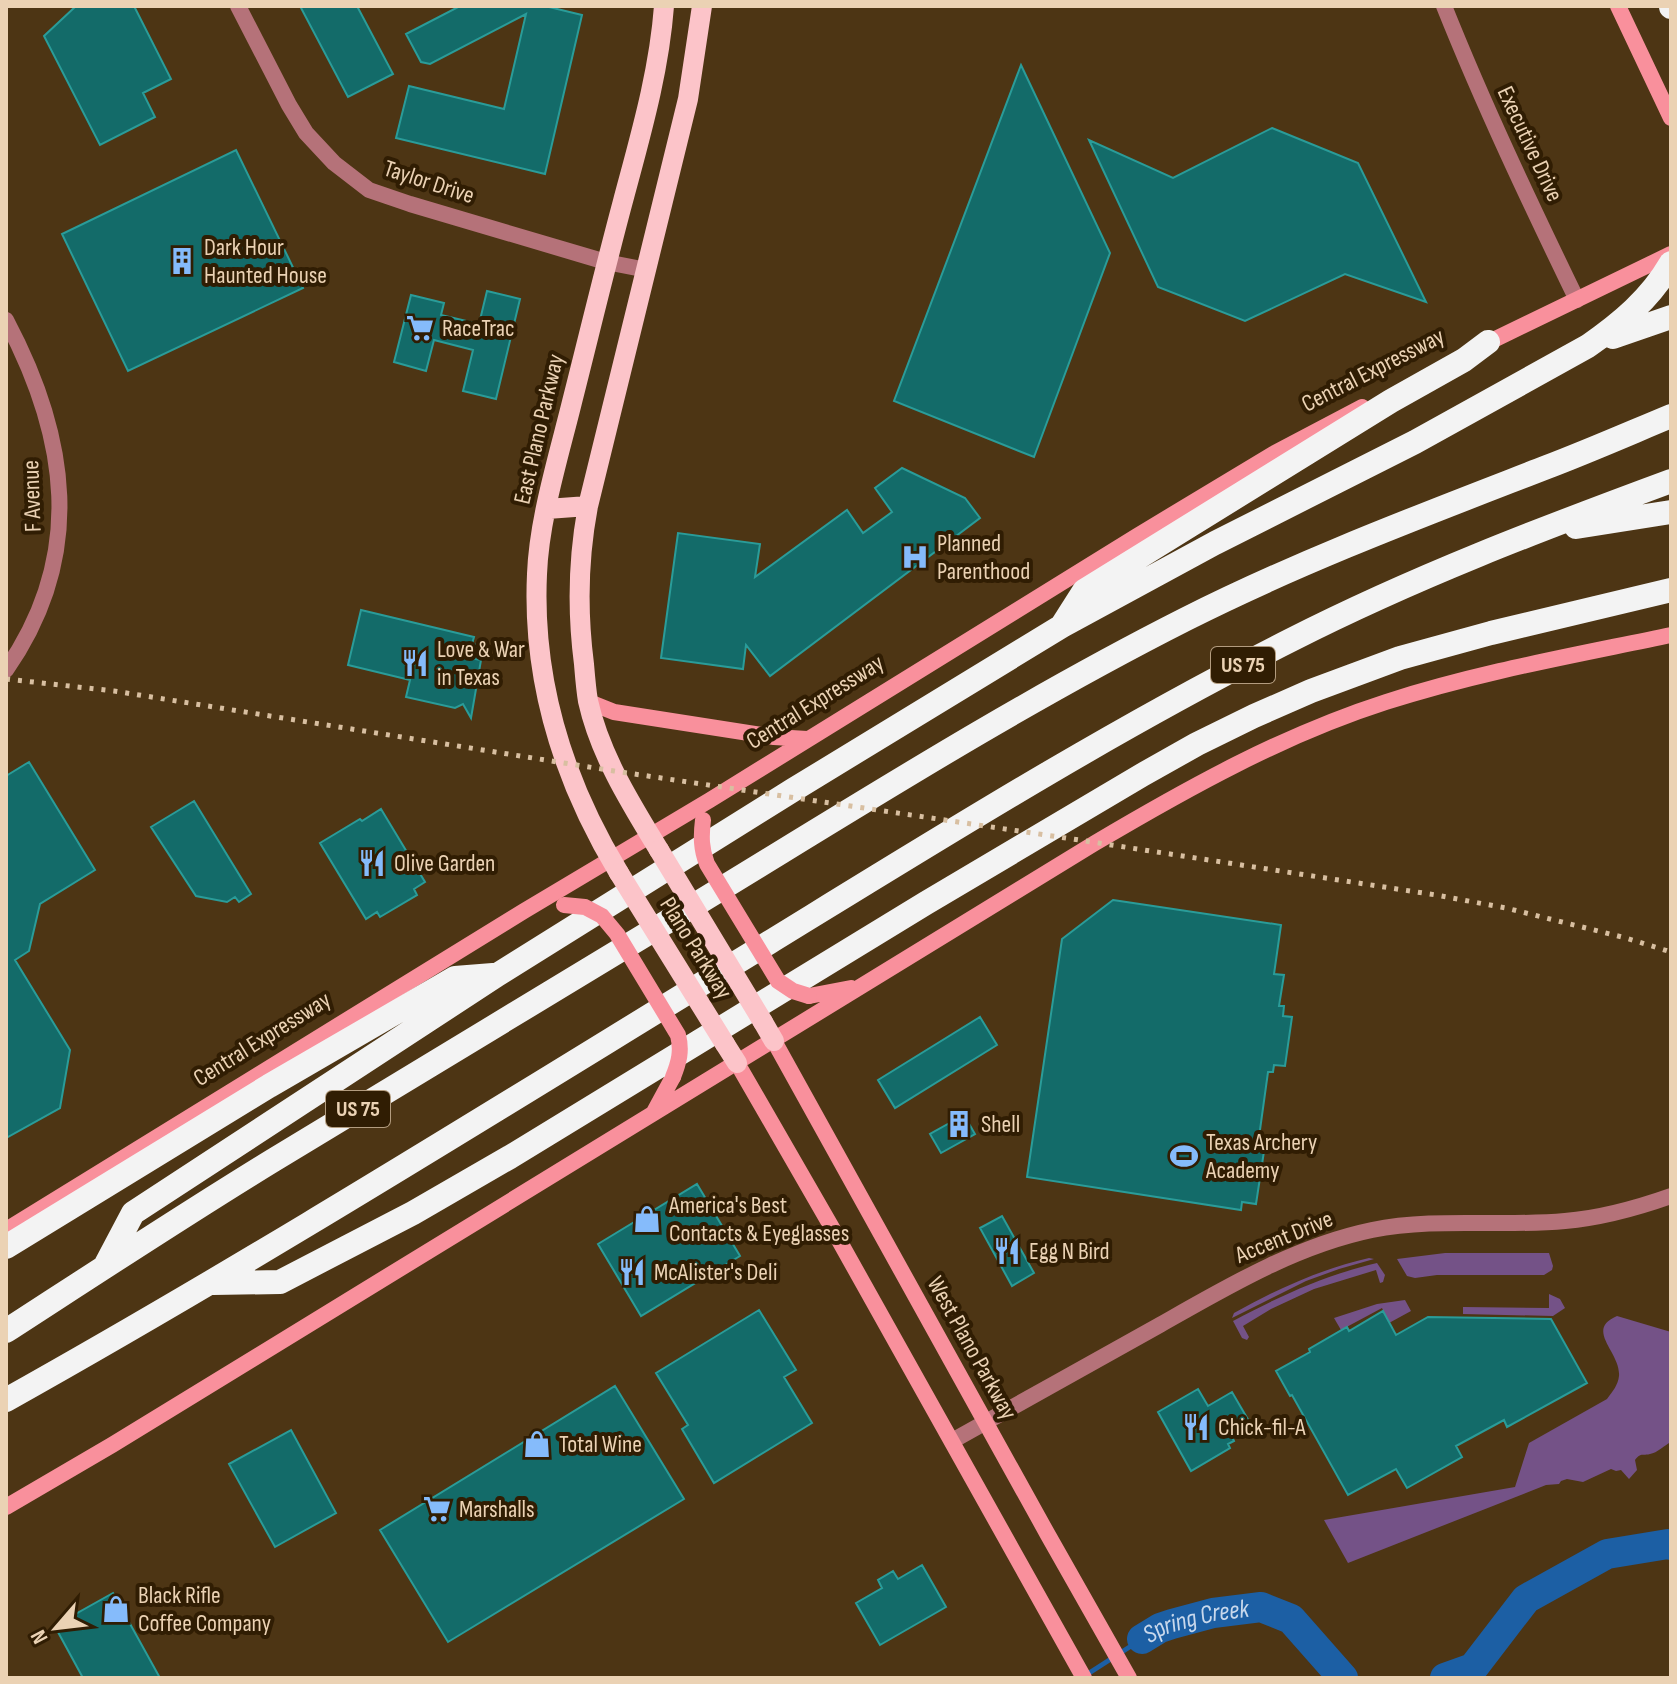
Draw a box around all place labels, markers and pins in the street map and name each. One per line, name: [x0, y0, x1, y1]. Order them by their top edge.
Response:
place label: Dark Hour Haunted House: [204, 233, 327, 290]
building icon: Dark Hour Haunted House: [167, 246, 197, 276]
supermarket icon: RaceTrac: [405, 313, 435, 343]
place label: RaceTrac: [442, 314, 514, 343]
place label: Planned Parenthood: [937, 529, 1030, 586]
hospital icon: Planned Parenthood: [900, 542, 930, 572]
place label: Love & War in Texas: [437, 635, 525, 692]
restaurant icon: Love & War in Texas: [400, 648, 430, 678]
restaurant icon: Olive Garden: [357, 848, 387, 878]
place label: Olive Garden: [394, 849, 495, 878]
building icon: Shell: [944, 1109, 974, 1139]
place label: Shell: [981, 1110, 1020, 1139]
place label: Texas Archery Academy: [1205, 1128, 1317, 1185]
sports icon: Texas Archery Academy: [1169, 1141, 1199, 1171]
place label: America's Best Contacts & Eyeglasses: [668, 1191, 849, 1248]
shop icon: America's Best Contacts & Eyeglasses: [632, 1204, 662, 1234]
restaurant icon: Egg N Bird: [992, 1236, 1022, 1266]
place label: Egg N Bird: [1029, 1237, 1110, 1266]
restaurant icon: McAlister's Deli: [617, 1257, 647, 1287]
place label: McAlister's Deli: [654, 1258, 777, 1287]
restaurant icon: Chick-fil-A: [1181, 1412, 1211, 1442]
place label: Chick-fil-A: [1218, 1413, 1306, 1442]
shop icon: Total Wine: [522, 1429, 552, 1459]
place label: Total Wine: [559, 1430, 642, 1459]
supermarket icon: Marshalls: [422, 1494, 452, 1524]
place label: Marshalls: [459, 1495, 535, 1524]
place label: Black Rifle Coffee Company: [138, 1581, 271, 1638]
shop icon: Black Rifle Coffee Company: [101, 1594, 131, 1624]

